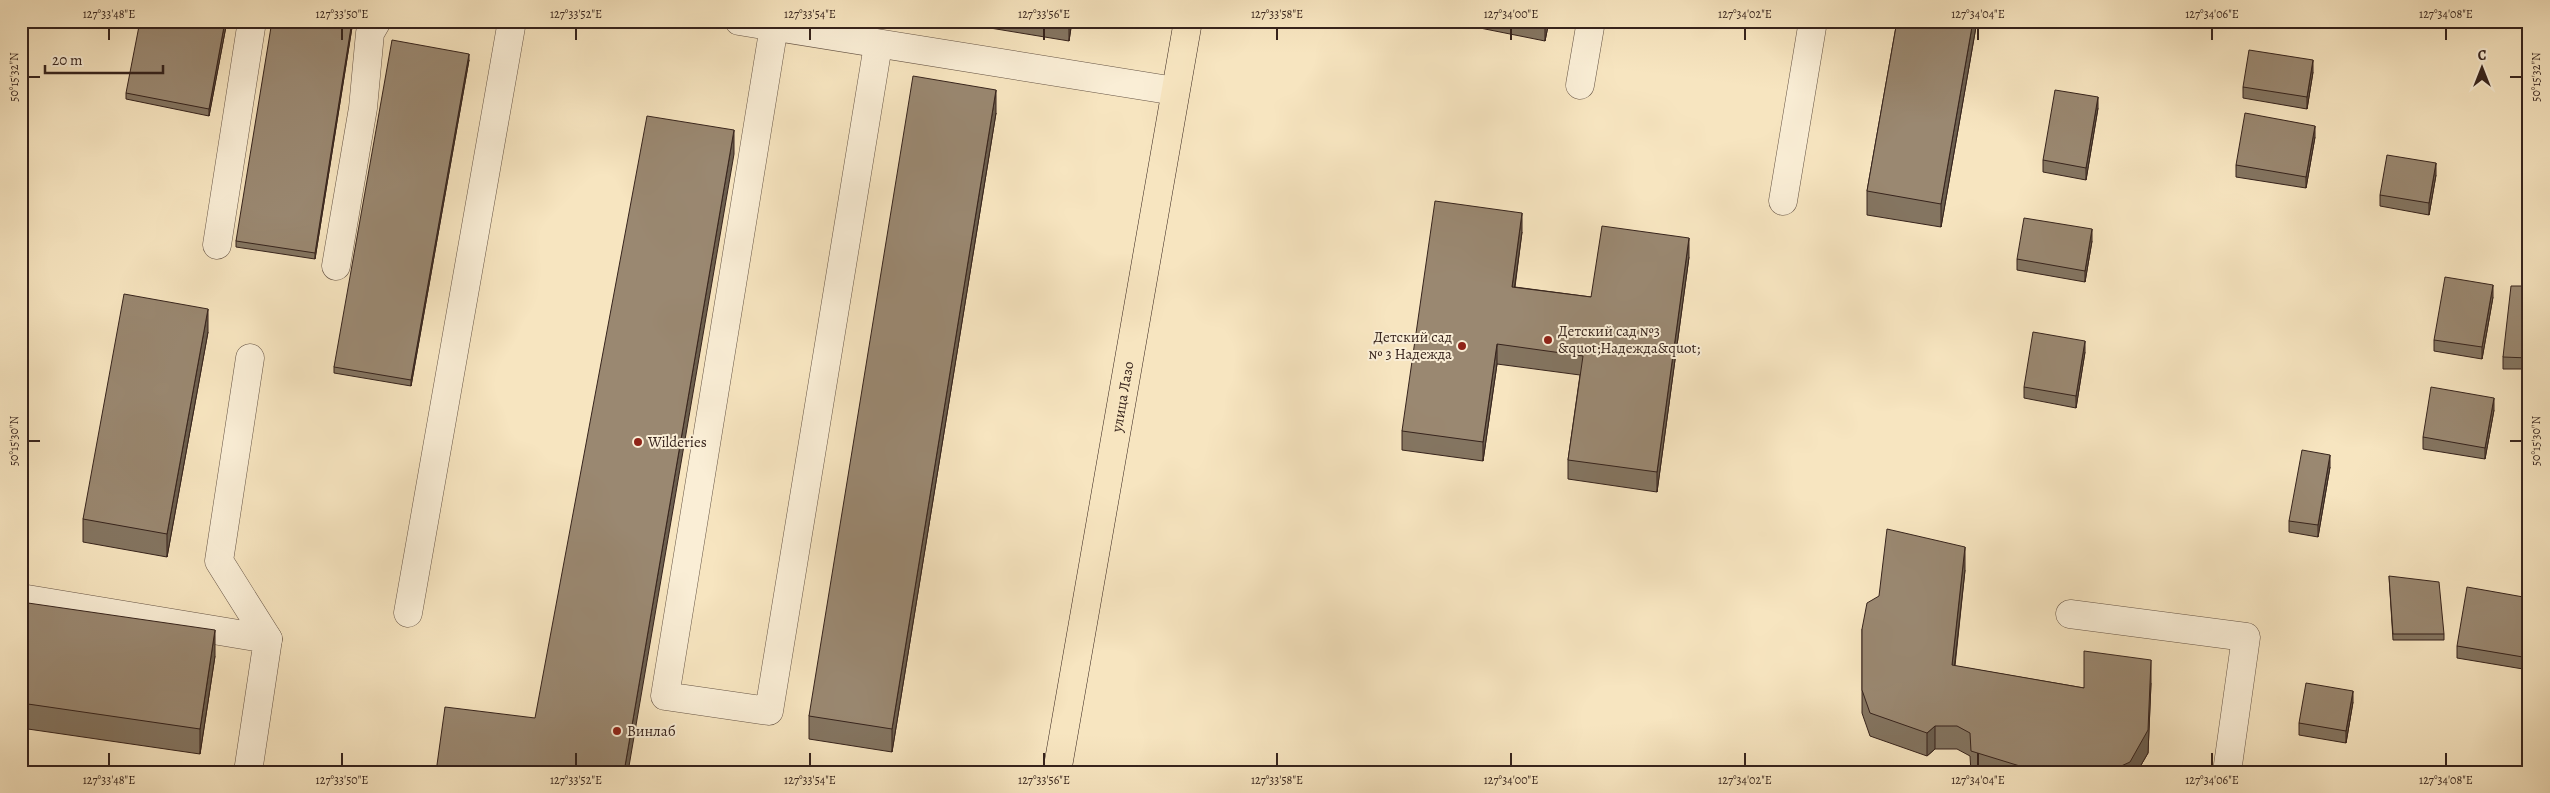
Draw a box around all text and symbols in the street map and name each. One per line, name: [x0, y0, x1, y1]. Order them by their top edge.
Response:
text: 127°33'48"E: [83, 6, 135, 22]
text: 127°33'50"E: [316, 6, 368, 22]
text: 127°33'52"E: [550, 6, 602, 22]
text: 127°33'54"E: [784, 6, 836, 22]
text: 127°33'56"E: [1018, 6, 1070, 22]
text: 127°33'58"E: [1251, 6, 1303, 22]
text: 127°34'00"E: [1484, 6, 1538, 22]
text: 127°34'02"E: [1718, 6, 1772, 22]
text: 127°34'04"E: [1951, 6, 2005, 22]
text: 127°34'06"E: [2185, 6, 2239, 22]
text: 127°34'08"E: [2419, 6, 2473, 22]
scale bar: [45, 42, 162, 74]
north arrow: [2458, 42, 2508, 92]
text: С: [2478, 46, 2487, 65]
text: 20 m: [52, 50, 83, 70]
text: 50°15'32"N: [6, 52, 22, 102]
text: 50°15'32"N: [2528, 52, 2544, 102]
place label: Детский сад №3 &quot;Надежда&quot;: [1558, 321, 1701, 358]
place label: Детский сад № 3 Надежда: [1368, 327, 1452, 364]
marker: Детский сад №3 &quot;Надежда&quot;: [1542, 334, 1554, 346]
marker: Детский сад № 3 Надежда: [1456, 340, 1468, 352]
street label: улица Лазо: [1106, 360, 1138, 435]
text: 50°15'30"N: [6, 416, 22, 466]
text: 50°15'30"N: [2528, 416, 2544, 466]
place label: Wilderies: [647, 432, 707, 452]
marker: Wilderies: [632, 436, 644, 448]
place label: Винлаб: [627, 721, 676, 741]
marker: Винлаб: [611, 725, 623, 737]
text: 127°33'48"E: [83, 772, 135, 788]
text: 127°33'50"E: [316, 772, 368, 788]
text: 127°33'52"E: [550, 772, 602, 788]
text: 127°33'54"E: [784, 772, 836, 788]
text: 127°33'56"E: [1018, 772, 1070, 788]
text: 127°33'58"E: [1251, 772, 1303, 788]
text: 127°34'00"E: [1484, 772, 1538, 788]
text: 127°34'02"E: [1718, 772, 1772, 788]
text: 127°34'04"E: [1951, 772, 2005, 788]
text: 127°34'06"E: [2185, 772, 2239, 788]
text: 127°34'08"E: [2419, 772, 2473, 788]

